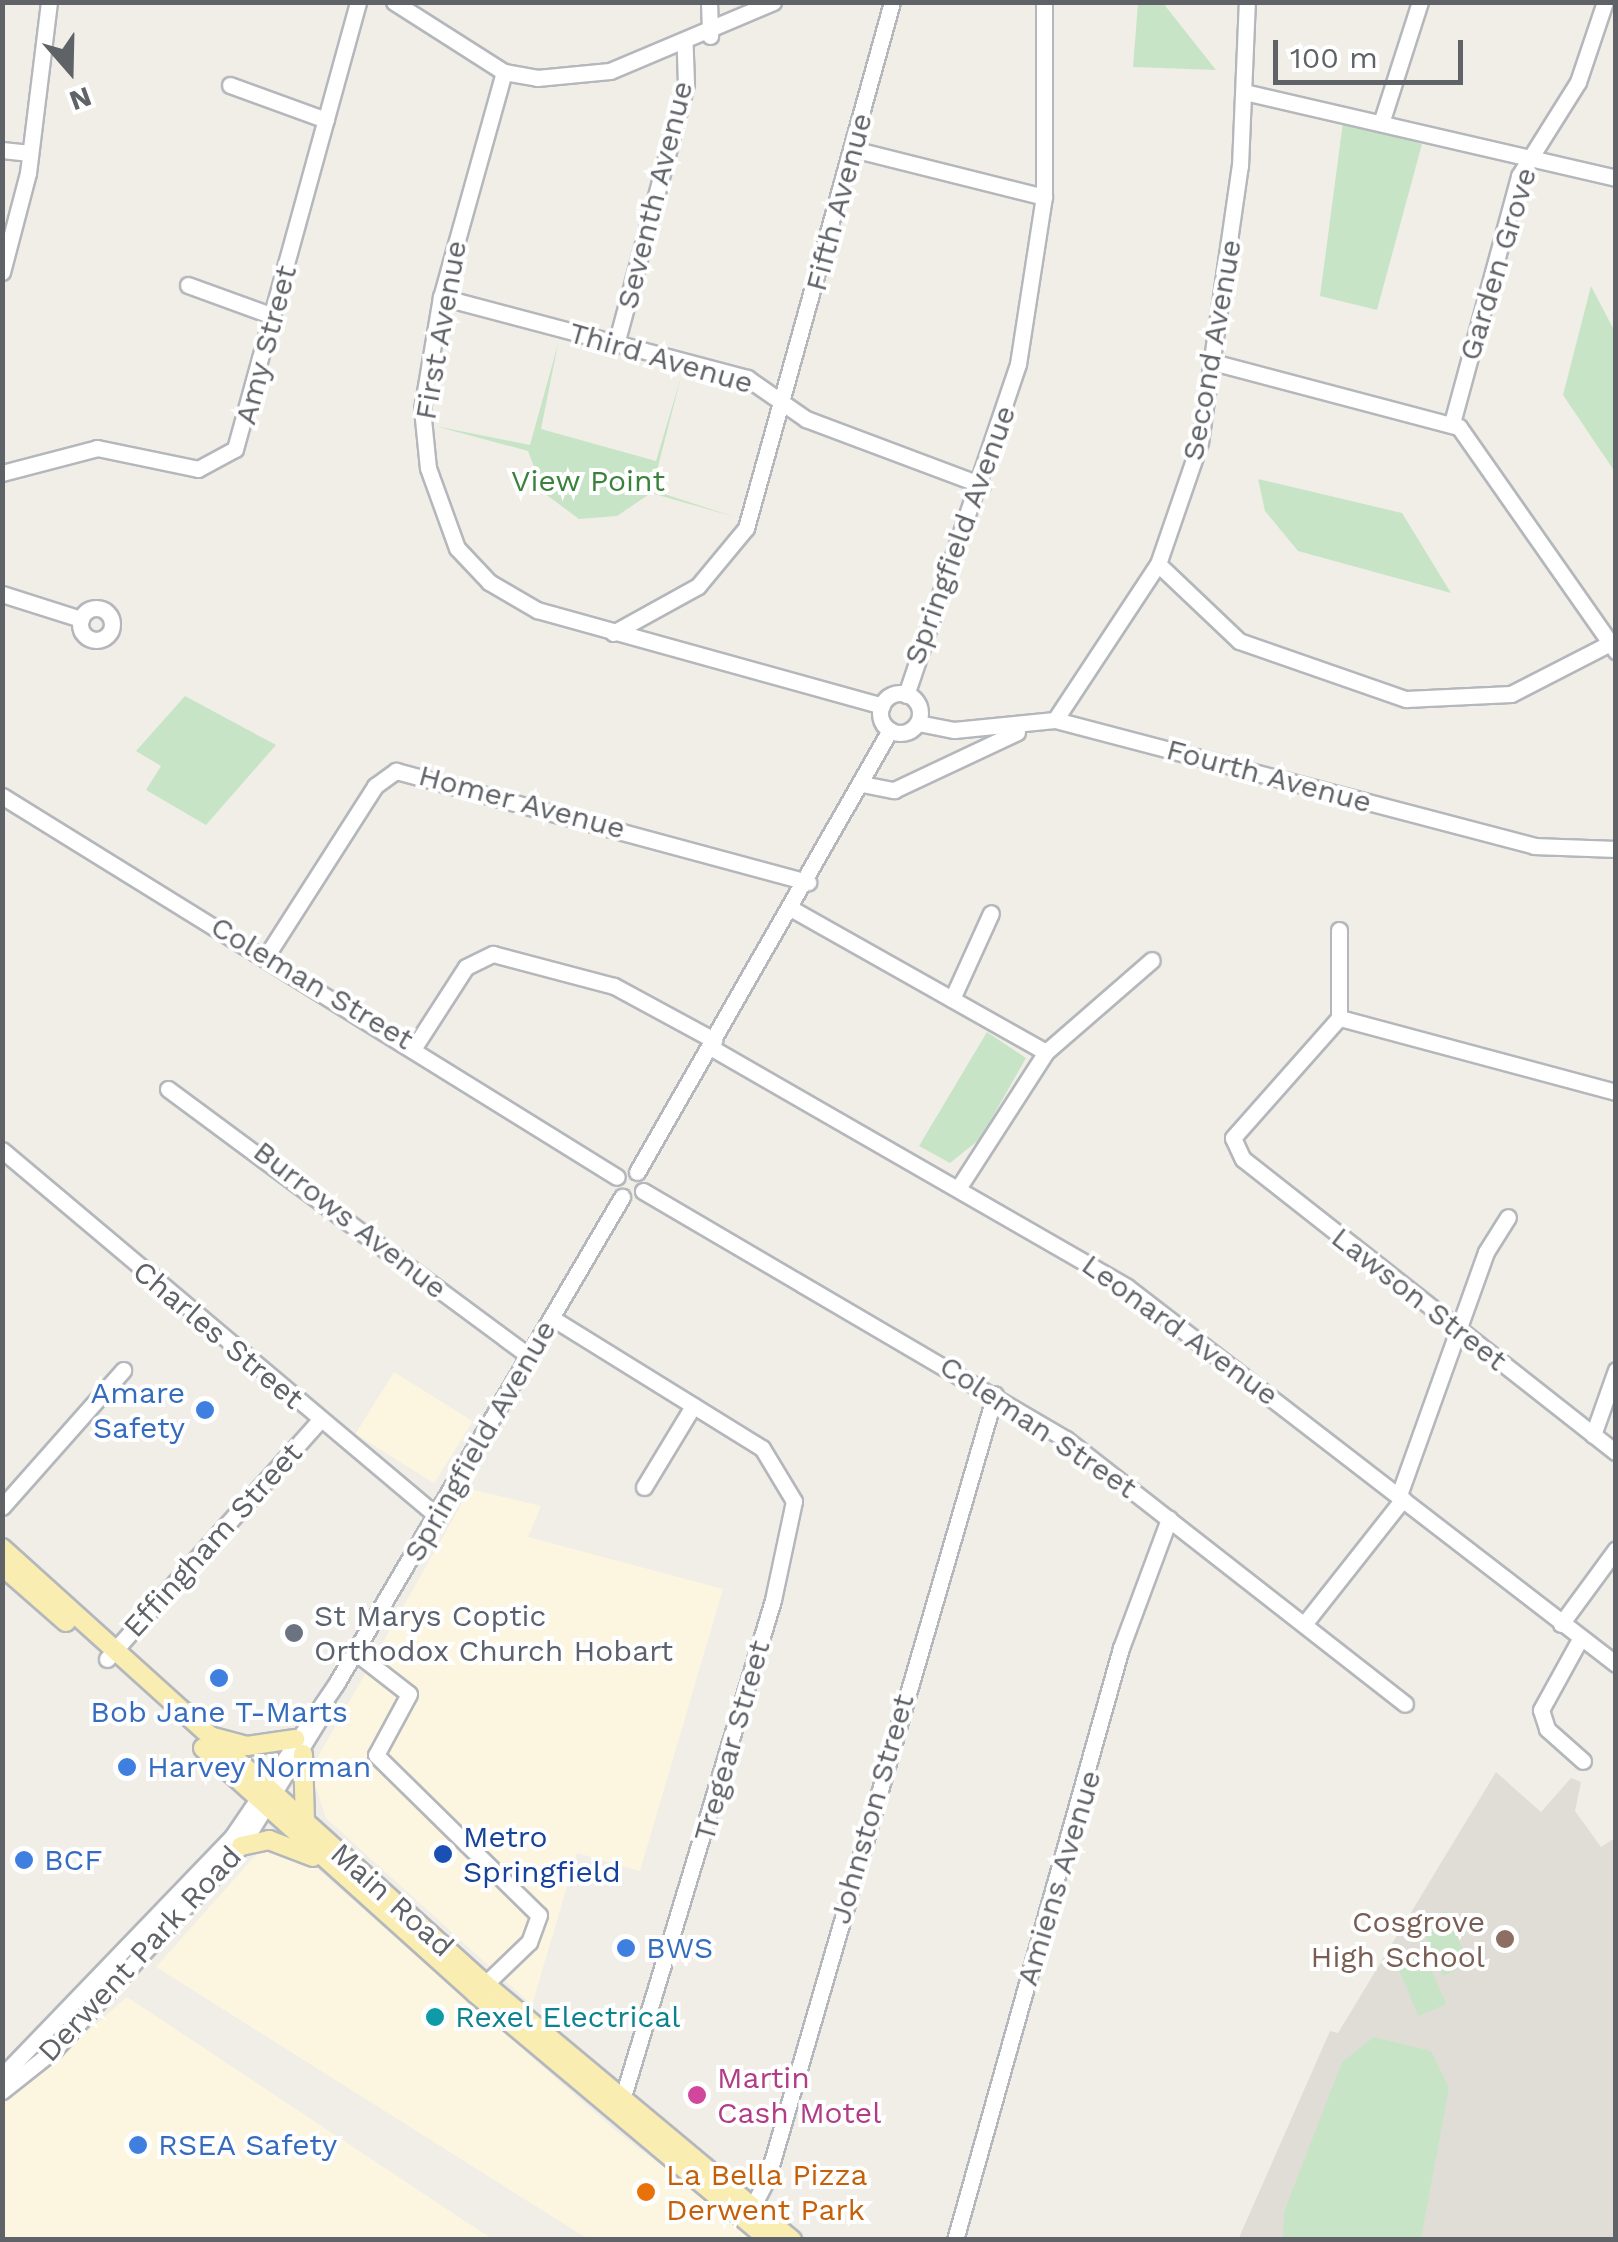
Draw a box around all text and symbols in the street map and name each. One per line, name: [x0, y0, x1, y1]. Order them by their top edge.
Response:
north arrow: [20, 20, 120, 120]
scale bar: [1278, 20, 1468, 82]
text: 100 m: [1290, 40, 1378, 75]
street label: Seventh Avenue: [609, 77, 701, 313]
text: N: [65, 80, 96, 118]
street label: Fifth Avenue: [798, 108, 880, 296]
street label: Garden Grove: [1452, 163, 1544, 365]
street label: Second Avenue: [1175, 236, 1249, 464]
street label: First Avenue: [407, 237, 475, 423]
street label: Amy Street: [227, 261, 305, 429]
street label: Third Avenue: [564, 314, 758, 402]
street label: Springfield Avenue: [896, 400, 1024, 670]
park label: View Point: [511, 463, 665, 499]
street label: Fourth Avenue: [1162, 731, 1376, 821]
street label: Homer Avenue: [414, 757, 630, 847]
street label: Coleman Street: [204, 908, 420, 1058]
street label: Burrows Avenue: [246, 1133, 454, 1307]
street label: Lawson Street: [1324, 1219, 1514, 1379]
street label: Leonard Avenue: [1074, 1246, 1286, 1414]
street label: Charles Street: [126, 1253, 310, 1417]
street label: Springfield Avenue: [396, 1313, 564, 1569]
street label: Coleman Street: [933, 1348, 1143, 1506]
place label: Amare Safety: [91, 1375, 185, 1446]
marker: Amare Safety: [194, 1399, 216, 1421]
street label: Effingham Street: [116, 1435, 310, 1645]
place label: St Marys Coptic Orthodox Church Hobart: [314, 1598, 674, 1668]
marker: St Marys Coptic Orthodox Church Hobart: [283, 1622, 305, 1644]
street label: Tregear Street: [686, 1636, 778, 1846]
marker: Bob Jane T-Marts: [208, 1667, 230, 1689]
street label: Johnston Street: [822, 1690, 922, 1928]
place label: Bob Jane T-Marts: [90, 1694, 348, 1730]
place label: Harvey Norman: [147, 1749, 372, 1785]
marker: Harvey Norman: [116, 1756, 138, 1778]
street label: Amiens Avenue: [1009, 1765, 1109, 1991]
place label: Metro Springfield: [463, 1819, 621, 1890]
street label: Main Road: [323, 1836, 461, 1964]
street label: Derwent Park Road: [31, 1839, 249, 2069]
place label: BCF: [44, 1842, 102, 1878]
marker: Metro Springfield: [432, 1843, 454, 1865]
marker: BCF: [13, 1849, 35, 1871]
place label: Cosgrove High School: [1310, 1904, 1485, 1974]
marker: Cosgrove High School: [1494, 1928, 1516, 1950]
place label: BWS: [646, 1930, 713, 1966]
marker: BWS: [615, 1937, 637, 1959]
place label: Rexel Electrical: [455, 1999, 681, 2035]
marker: Rexel Electrical: [424, 2006, 446, 2028]
place label: Martin Cash Motel: [717, 2060, 881, 2130]
marker: Martin Cash Motel: [686, 2084, 708, 2106]
place label: RSEA Safety: [158, 2127, 338, 2163]
marker: RSEA Safety: [127, 2134, 149, 2156]
place label: La Bella Pizza Derwent Park: [666, 2157, 869, 2228]
marker: La Bella Pizza Derwent Park: [635, 2181, 657, 2203]

